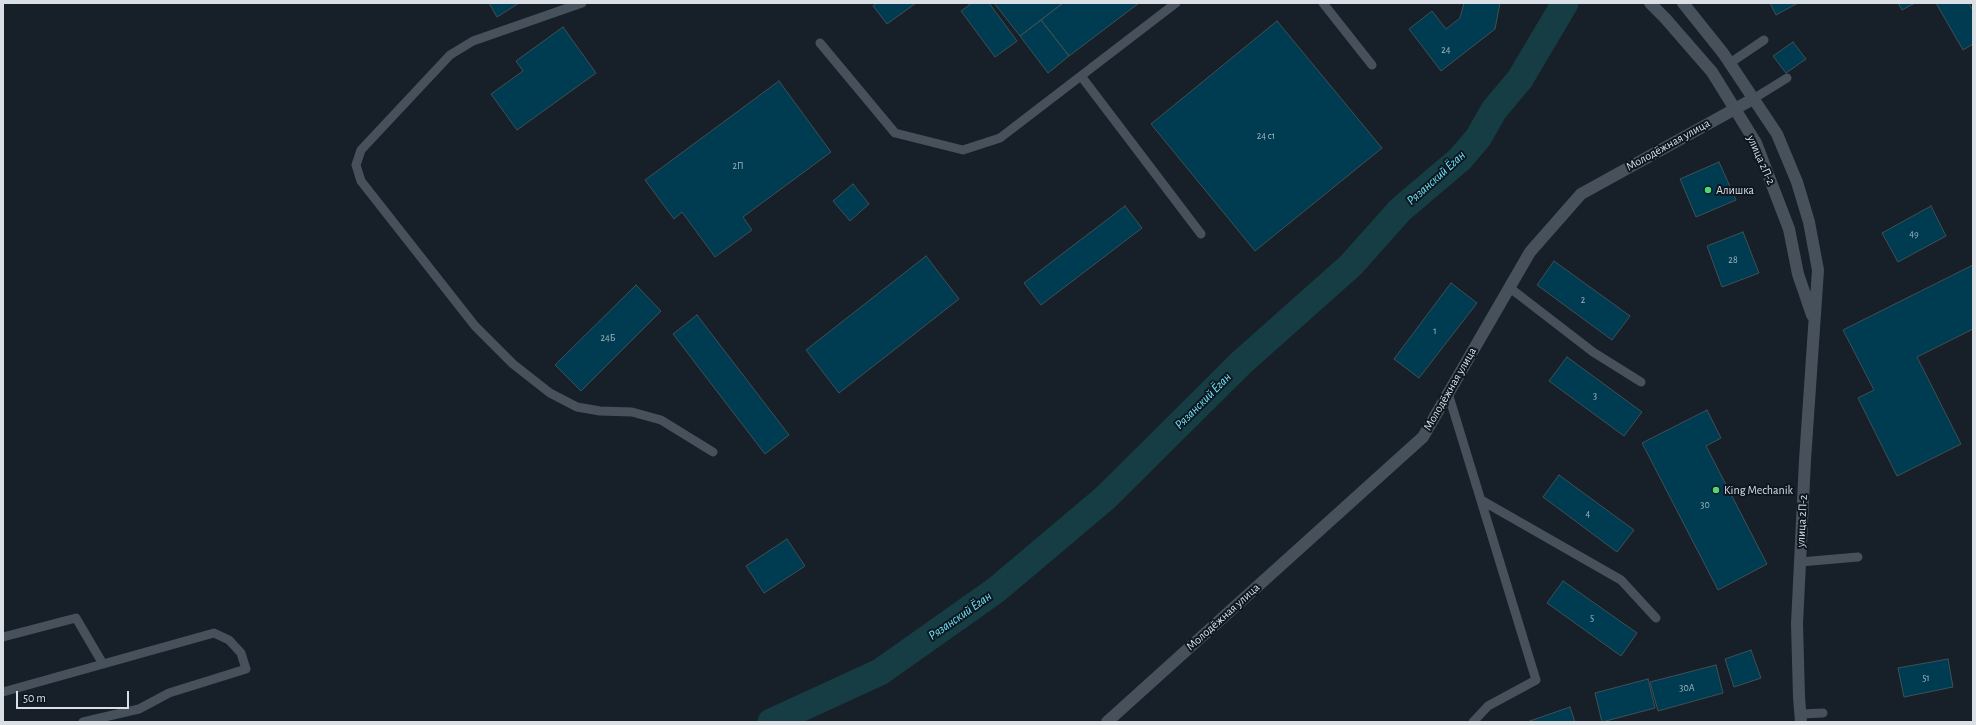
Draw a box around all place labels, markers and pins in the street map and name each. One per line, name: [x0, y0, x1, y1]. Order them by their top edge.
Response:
place label: Алишка: [1716, 183, 1754, 197]
marker: Алишка: [1703, 185, 1713, 195]
place label: King Mechanik: [1724, 483, 1793, 497]
marker: King Mechanik: [1711, 485, 1721, 495]

